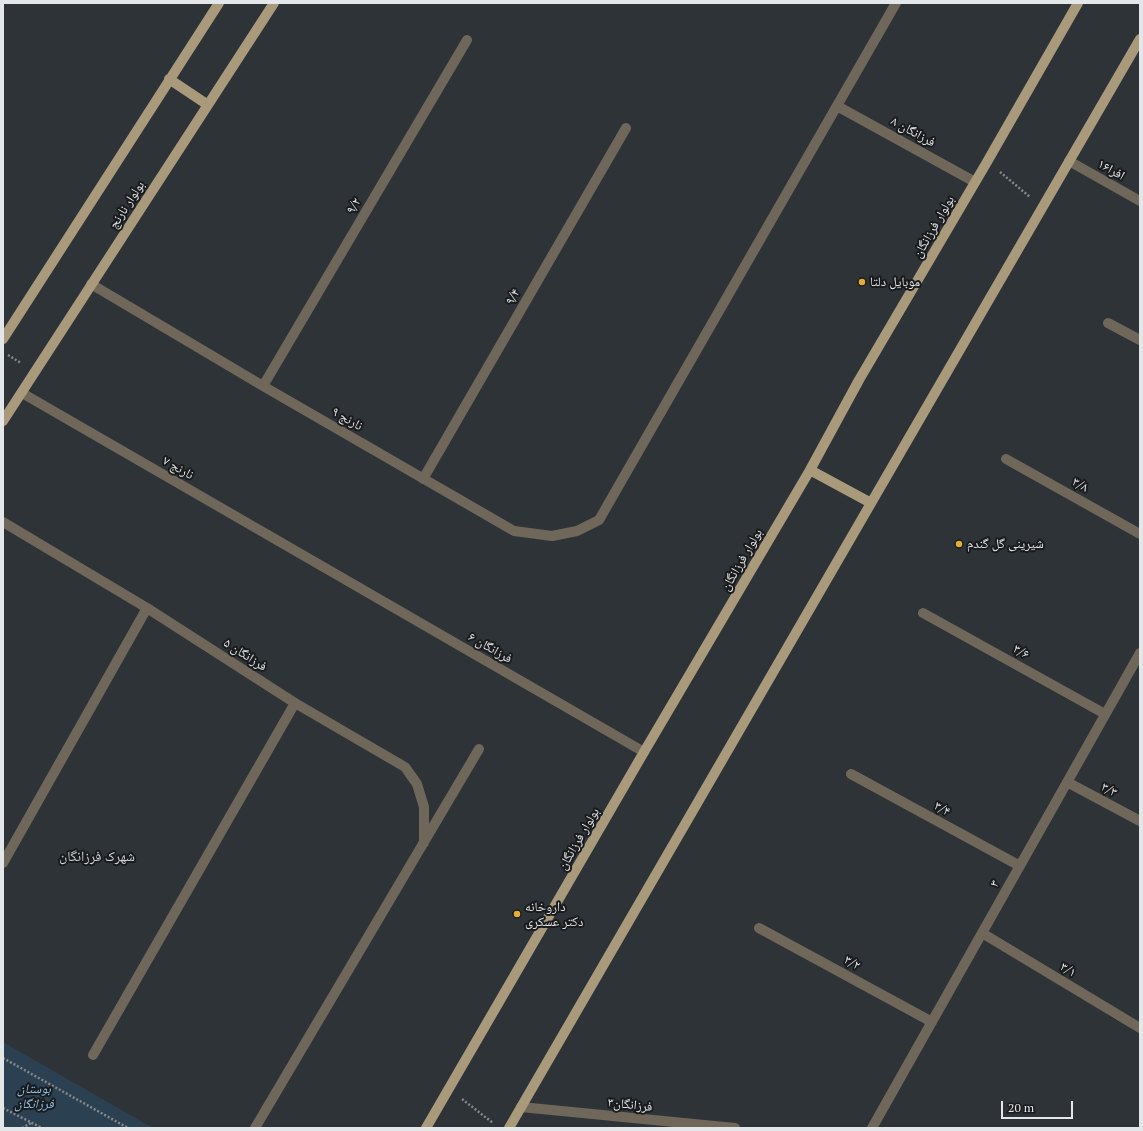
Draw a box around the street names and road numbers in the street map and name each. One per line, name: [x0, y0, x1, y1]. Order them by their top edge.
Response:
street label: فرزانگان ۸: [888, 113, 938, 151]
street label: ۱۶افرا: [1095, 156, 1127, 184]
street label: بولوار نارنج: [106, 178, 148, 232]
street label: بولوار فرزانگان: [910, 193, 958, 261]
street label: ۹/۲: [343, 195, 365, 217]
street label: ۹/۴: [502, 286, 524, 308]
street label: نارنج ۹: [329, 404, 365, 434]
street label: نارنج ۷: [160, 453, 196, 483]
street label: ۳/۸: [1069, 474, 1091, 496]
street label: بولوار فرزانگان: [718, 526, 766, 594]
street label: فرزانگان ۶: [465, 629, 515, 667]
street label: فرزانگان ۵: [221, 635, 269, 675]
street label: ۳/۶: [1010, 641, 1032, 663]
street label: ۳/۳: [1098, 779, 1120, 801]
street label: ۳/۴: [931, 798, 953, 820]
street label: بولوار فرزانگان: [555, 805, 603, 873]
street label: ۳: [987, 878, 1003, 890]
street label: ۳/۲: [841, 952, 863, 974]
street label: ۳/۱: [1057, 959, 1079, 981]
street label: فرزانگان۳: [607, 1095, 653, 1115]

